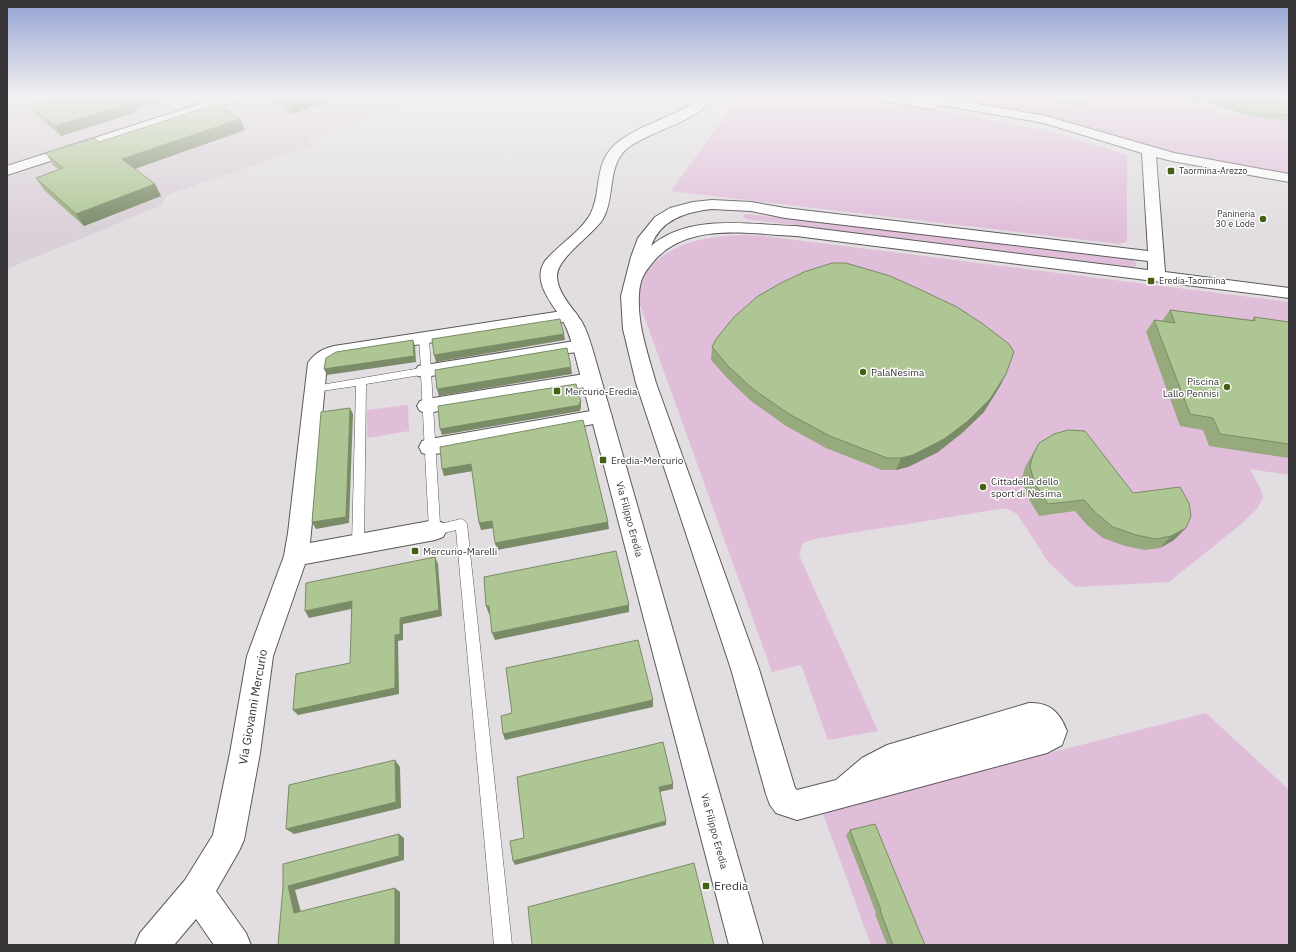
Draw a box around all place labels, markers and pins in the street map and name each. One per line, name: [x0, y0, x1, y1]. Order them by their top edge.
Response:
place label: Taormina-Arezzo: [1179, 165, 1247, 176]
marker: Taormina-Arezzo: [1166, 166, 1176, 176]
place label: Panineria 30 e Lode: [1215, 208, 1255, 229]
marker: Panineria 30 e Lode: [1258, 214, 1268, 224]
place label: Eredia-Taormina: [1159, 275, 1226, 286]
marker: Eredia-Taormina: [1146, 276, 1156, 286]
place label: PalaNesima: [871, 366, 925, 379]
marker: PalaNesima: [858, 367, 868, 377]
place label: Piscina Lallo Pennisi: [1163, 375, 1220, 400]
marker: Piscina Lallo Pennisi: [1222, 382, 1232, 392]
place label: Mercurio-Eredia: [565, 385, 638, 398]
marker: Mercurio-Eredia: [552, 386, 562, 396]
place label: Eredia-Mercurio: [611, 454, 684, 467]
marker: Eredia-Mercurio: [598, 455, 608, 465]
place label: Cittadella dello sport di Nesima: [991, 475, 1062, 500]
marker: Cittadella dello sport di Nesima: [978, 482, 988, 492]
place label: Mercurio-Marelli: [423, 545, 497, 558]
marker: Mercurio-Marelli: [410, 546, 420, 556]
place label: Eredia: [714, 878, 749, 893]
marker: Eredia: [701, 881, 711, 891]

